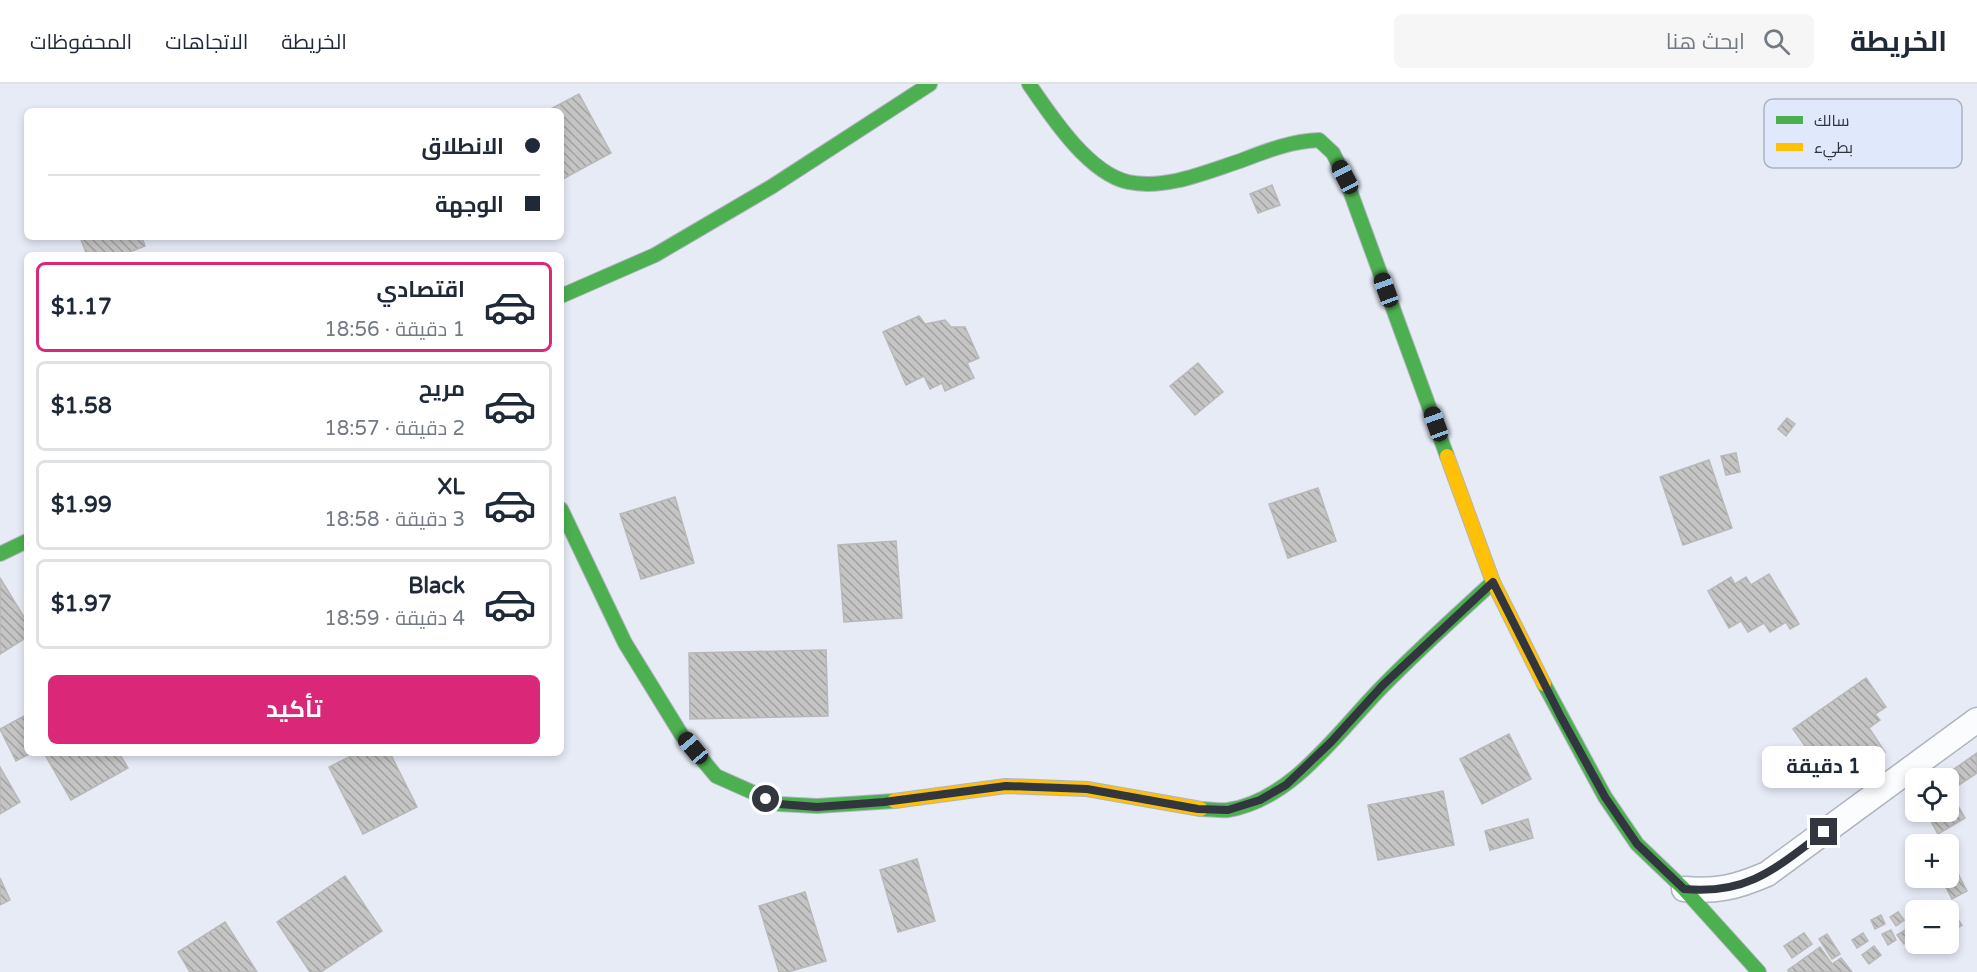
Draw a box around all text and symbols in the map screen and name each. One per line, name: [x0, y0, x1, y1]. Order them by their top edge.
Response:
search box: [1394, 14, 1814, 68]
icon: search: [1760, 25, 1793, 58]
text: الخريطة: [1850, 25, 1947, 59]
text: ابحث هنا: [1666, 29, 1745, 55]
text: المحفوظات: [30, 30, 132, 55]
text: الاتجاهات: [165, 30, 248, 55]
text: الخريطة: [281, 30, 347, 55]
legend: [1764, 99, 1962, 168]
text: سالك: [1814, 111, 1849, 131]
text: الانطلاق: [421, 134, 504, 160]
text: بطيء: [1814, 138, 1853, 161]
car: [1329, 157, 1361, 197]
text: الوجهة: [435, 192, 504, 218]
car: [1371, 270, 1401, 310]
text: اقتصادي: [376, 277, 465, 303]
icon: car: [483, 280, 537, 334]
text: $1.17: [51, 294, 112, 320]
text: 1 دقيقة · 18:56: [324, 318, 465, 342]
text: مريح: [419, 376, 465, 402]
icon: car: [483, 379, 537, 433]
text: $1.58: [51, 393, 112, 419]
car: [1421, 404, 1451, 444]
text: 2 دقيقة · 18:57: [324, 417, 465, 441]
text: XL: [438, 474, 465, 500]
icon: car: [483, 478, 537, 532]
text: $1.99: [51, 492, 112, 518]
text: 3 دقيقة · 18:58: [324, 508, 465, 532]
text: Black: [408, 573, 465, 599]
icon: car: [483, 577, 537, 631]
text: $1.97: [51, 591, 112, 617]
text: 4 دقيقة · 18:59: [324, 607, 465, 631]
button: تأكيد: [48, 675, 540, 744]
car: [675, 728, 711, 768]
callout: 1 دقيقة: [1762, 745, 1886, 787]
text: 1 دقيقة: [1786, 755, 1861, 779]
map controls: [1905, 768, 1959, 954]
button: locate: [1905, 768, 1959, 822]
route start: [752, 785, 779, 812]
route end: [1810, 818, 1837, 845]
button: +: [1905, 834, 1959, 888]
button: −: [1905, 900, 1959, 954]

